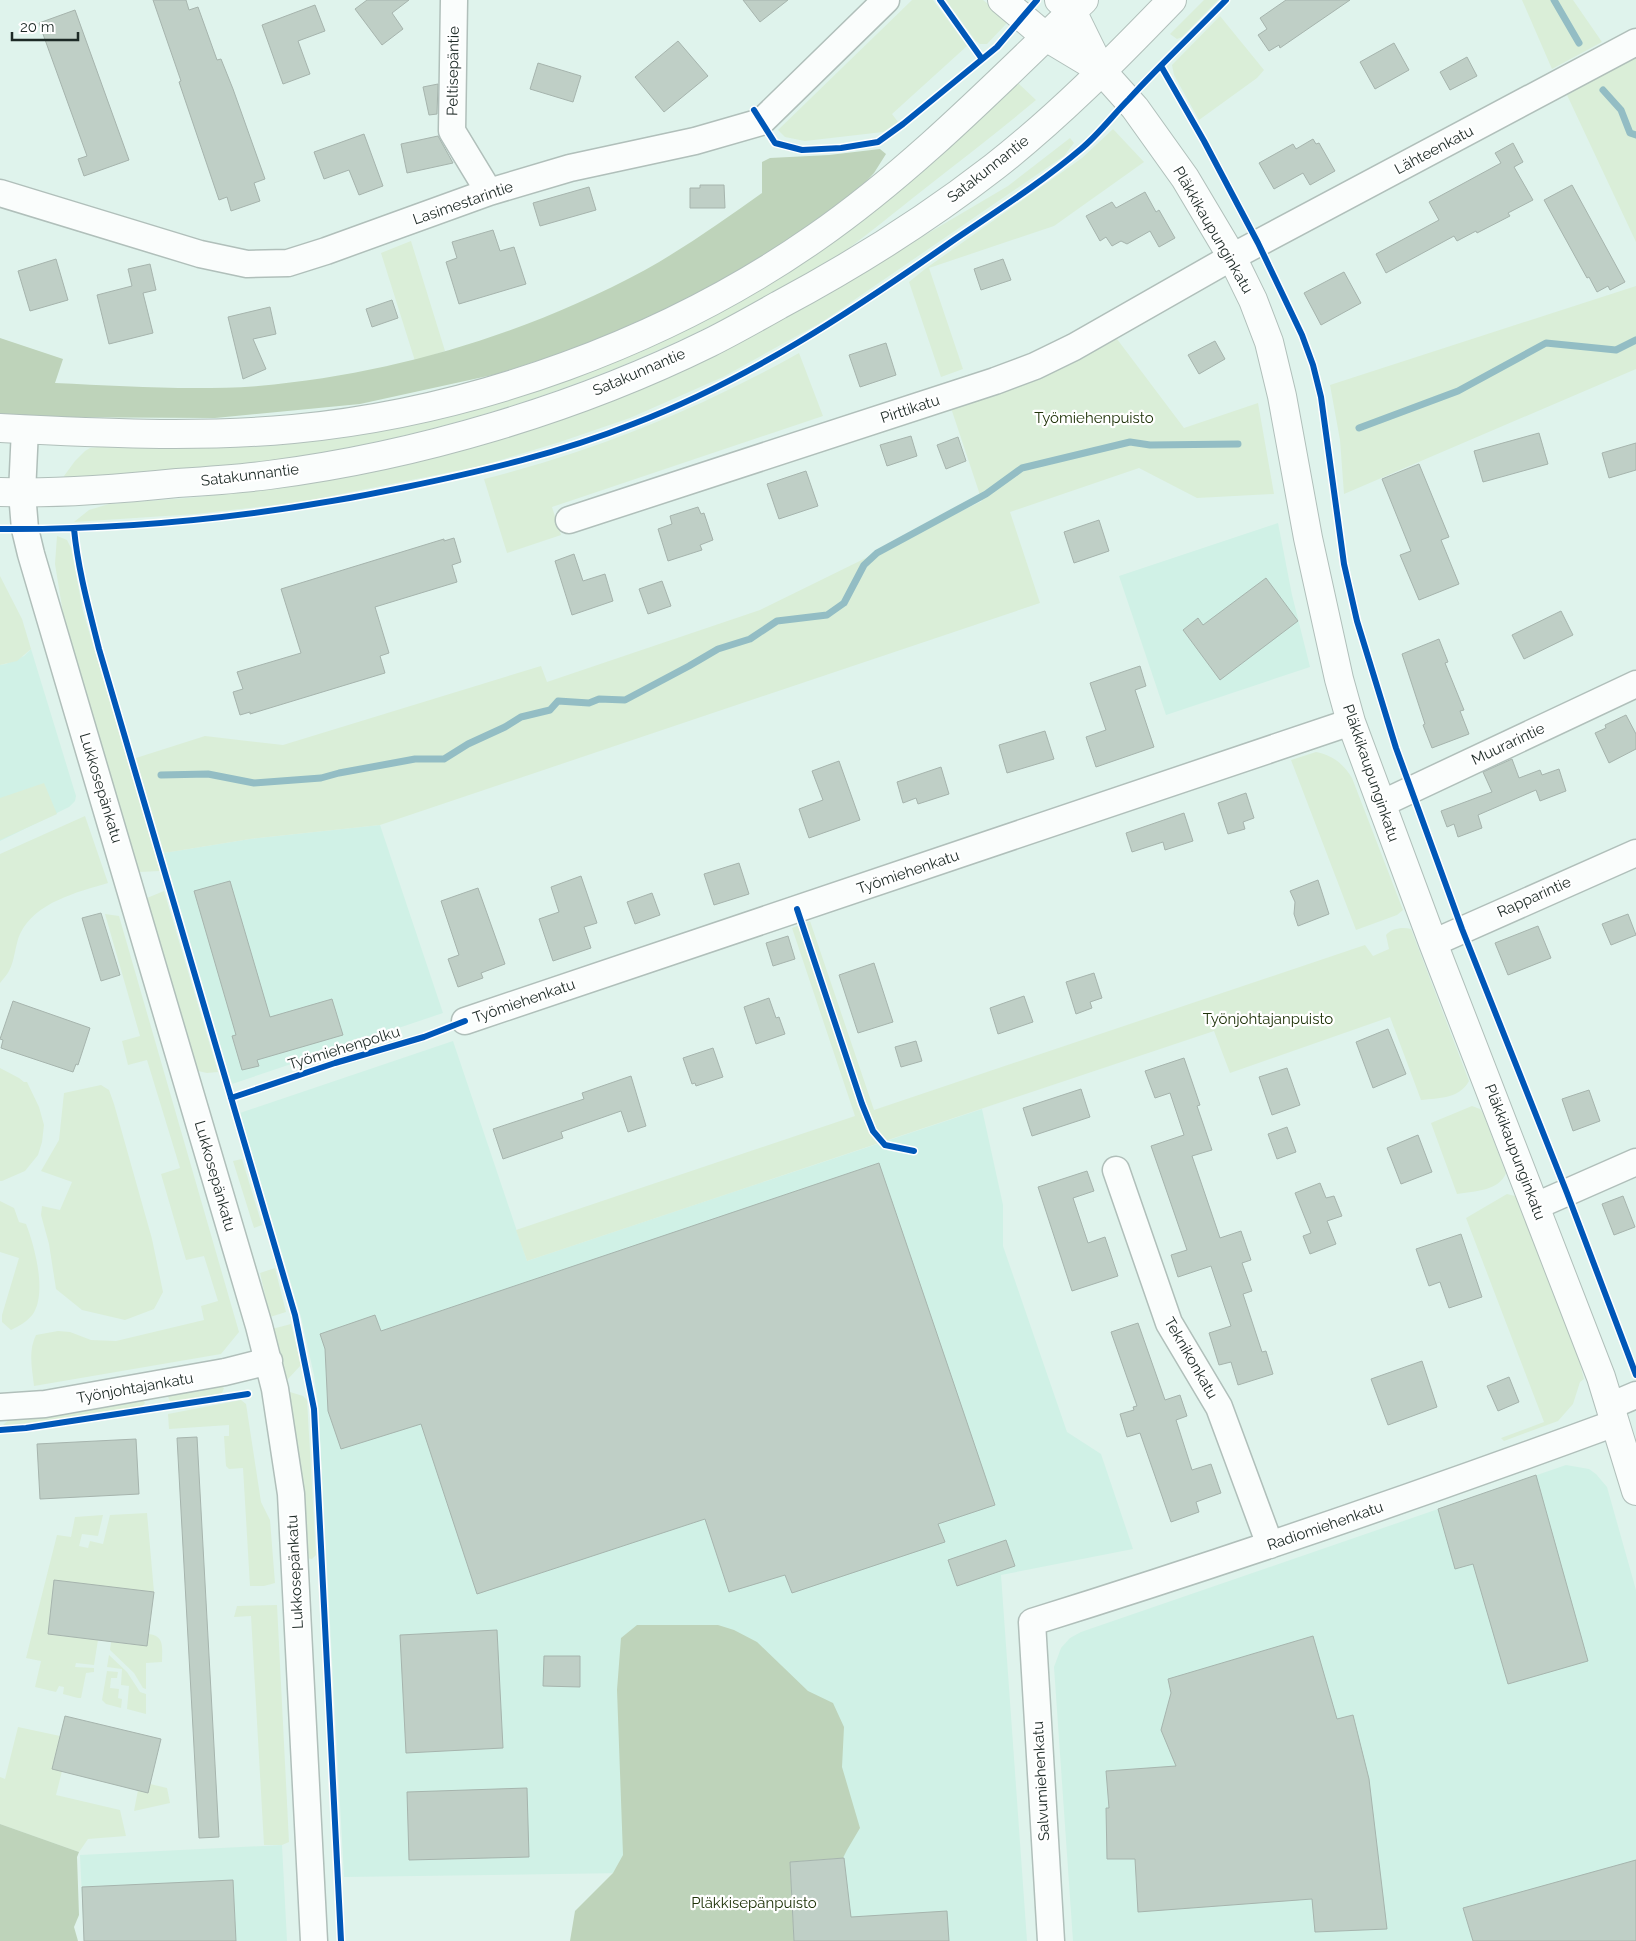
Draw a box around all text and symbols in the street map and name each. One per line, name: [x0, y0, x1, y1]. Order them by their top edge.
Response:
scale bar: [12, 10, 79, 42]
text: 20 m: [20, 18, 55, 36]
street label: Peltisepäntie: [443, 26, 463, 116]
street label: Lähteenkatu: [1391, 122, 1477, 178]
street label: Satakunnantie: [944, 131, 1033, 206]
street label: Pläkkikaupunginkatu: [1169, 163, 1257, 297]
street label: Lasimestarintie: [411, 177, 516, 229]
street label: Satakunnantie: [590, 344, 688, 400]
street label: Pirttikatu: [878, 391, 942, 427]
park label: Työmiehenpuisto: [1034, 409, 1154, 427]
street label: Satakunnantie: [200, 460, 300, 490]
street label: Pläkkikaupunginkatu: [1339, 702, 1403, 844]
street label: Muurarintie: [1469, 719, 1548, 769]
street label: Lukkosepänkatu: [76, 731, 126, 845]
street label: Työmiehenkatu: [855, 846, 962, 898]
street label: Rapparintie: [1494, 873, 1574, 921]
street label: Työmiehenkatu: [471, 975, 578, 1027]
park label: Työnjohtajanpuisto: [1203, 1010, 1333, 1028]
street label: Työmiehenpolku: [286, 1022, 402, 1074]
street label: Pläkkikaupunginkatu: [1481, 1082, 1549, 1222]
street label: Lukkosepänkatu: [191, 1119, 239, 1233]
street label: Teknikonkatu: [1160, 1314, 1222, 1402]
street label: Työnjohtajankatu: [75, 1369, 195, 1407]
street label: Radiomiehenkatu: [1265, 1498, 1385, 1554]
street label: Lukkosepänkatu: [283, 1514, 307, 1630]
street label: Salvumiehenkatu: [1029, 1720, 1053, 1841]
park label: Pläkkisepänpuisto: [691, 1894, 817, 1912]

